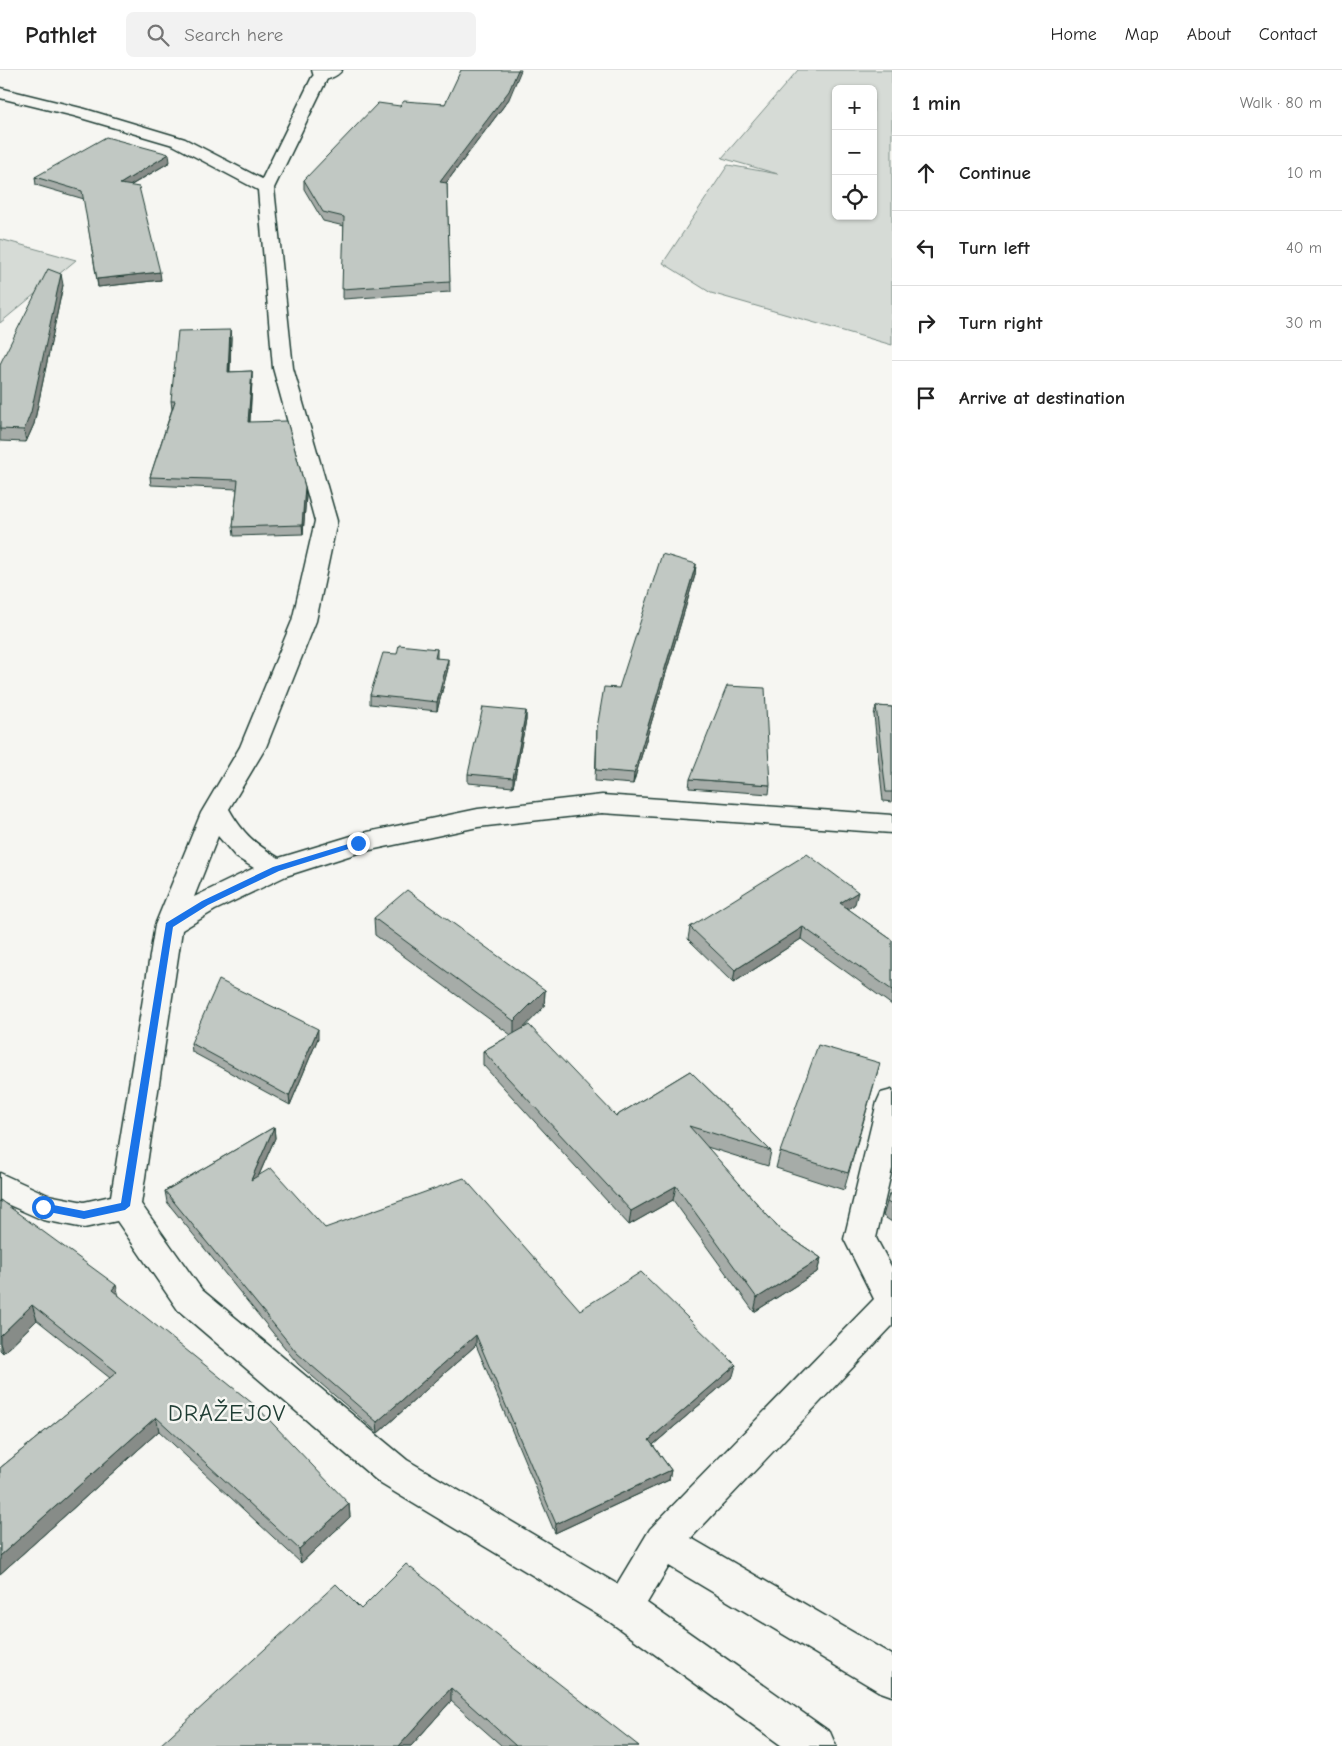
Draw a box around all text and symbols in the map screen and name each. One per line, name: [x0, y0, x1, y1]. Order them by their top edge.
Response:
search box: [126, 12, 476, 57]
text: Pathlet: [25, 21, 96, 49]
icon: search: [144, 21, 172, 49]
text: Search here: [184, 24, 283, 46]
text: Home: [1050, 24, 1097, 45]
text: Map: [1125, 24, 1159, 45]
text: About: [1187, 24, 1231, 45]
text: Contact: [1259, 24, 1317, 45]
map controls: [832, 85, 877, 220]
button: +: [832, 85, 877, 130]
text: 1 min: [912, 91, 961, 115]
text: Walk · 80 m: [1240, 94, 1322, 112]
button: −: [832, 130, 877, 175]
icon: ahead: [912, 159, 940, 187]
text: Continue: [959, 162, 1031, 184]
text: 10 m: [1287, 164, 1322, 182]
button: locate: [832, 175, 877, 220]
icon: left: [912, 234, 940, 262]
text: Turn left: [959, 237, 1030, 259]
text: 40 m: [1286, 239, 1322, 257]
icon: right: [912, 309, 940, 337]
text: Turn right: [959, 312, 1043, 334]
text: 30 m: [1286, 314, 1322, 332]
icon: arrive: [912, 384, 940, 412]
text: Arrive at destination: [959, 387, 1125, 409]
route end: [347, 832, 370, 855]
route start: [32, 1196, 55, 1219]
district label: DRAŽEJOV: [168, 1399, 286, 1427]

